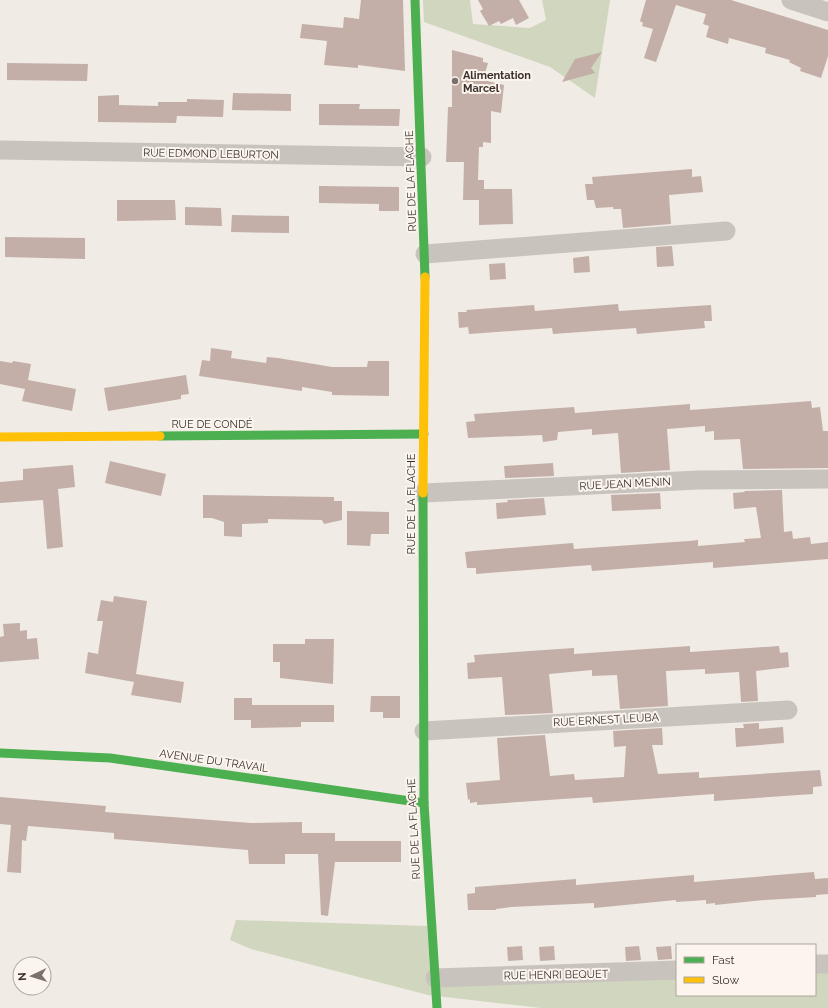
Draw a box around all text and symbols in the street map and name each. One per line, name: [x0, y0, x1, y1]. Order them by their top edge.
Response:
place label: Alimentation Marcel: [463, 69, 531, 95]
marker: Alimentation Marcel: [450, 76, 460, 86]
street label: RUE DE LA FLACHE: [403, 130, 419, 232]
street label: RUE EDMOND LEBURTON: [143, 146, 279, 162]
street label: RUE DE CONDÉ: [171, 417, 253, 431]
street label: RUE DE LA FLACHE: [405, 453, 418, 555]
street label: RUE JEAN MENIN: [579, 475, 671, 493]
street label: RUE ERNEST LEUBA: [553, 711, 660, 729]
street label: AVENUE DU TRAVAIL: [159, 747, 270, 775]
street label: RUE DE LA FLACHE: [405, 778, 423, 880]
legend: [676, 944, 816, 996]
text: Fast: [712, 953, 735, 967]
north arrow: [12, 956, 52, 996]
street label: RUE HENRI BEQUET: [503, 968, 609, 982]
text: N: [16, 972, 29, 981]
text: Slow: [712, 973, 739, 987]

